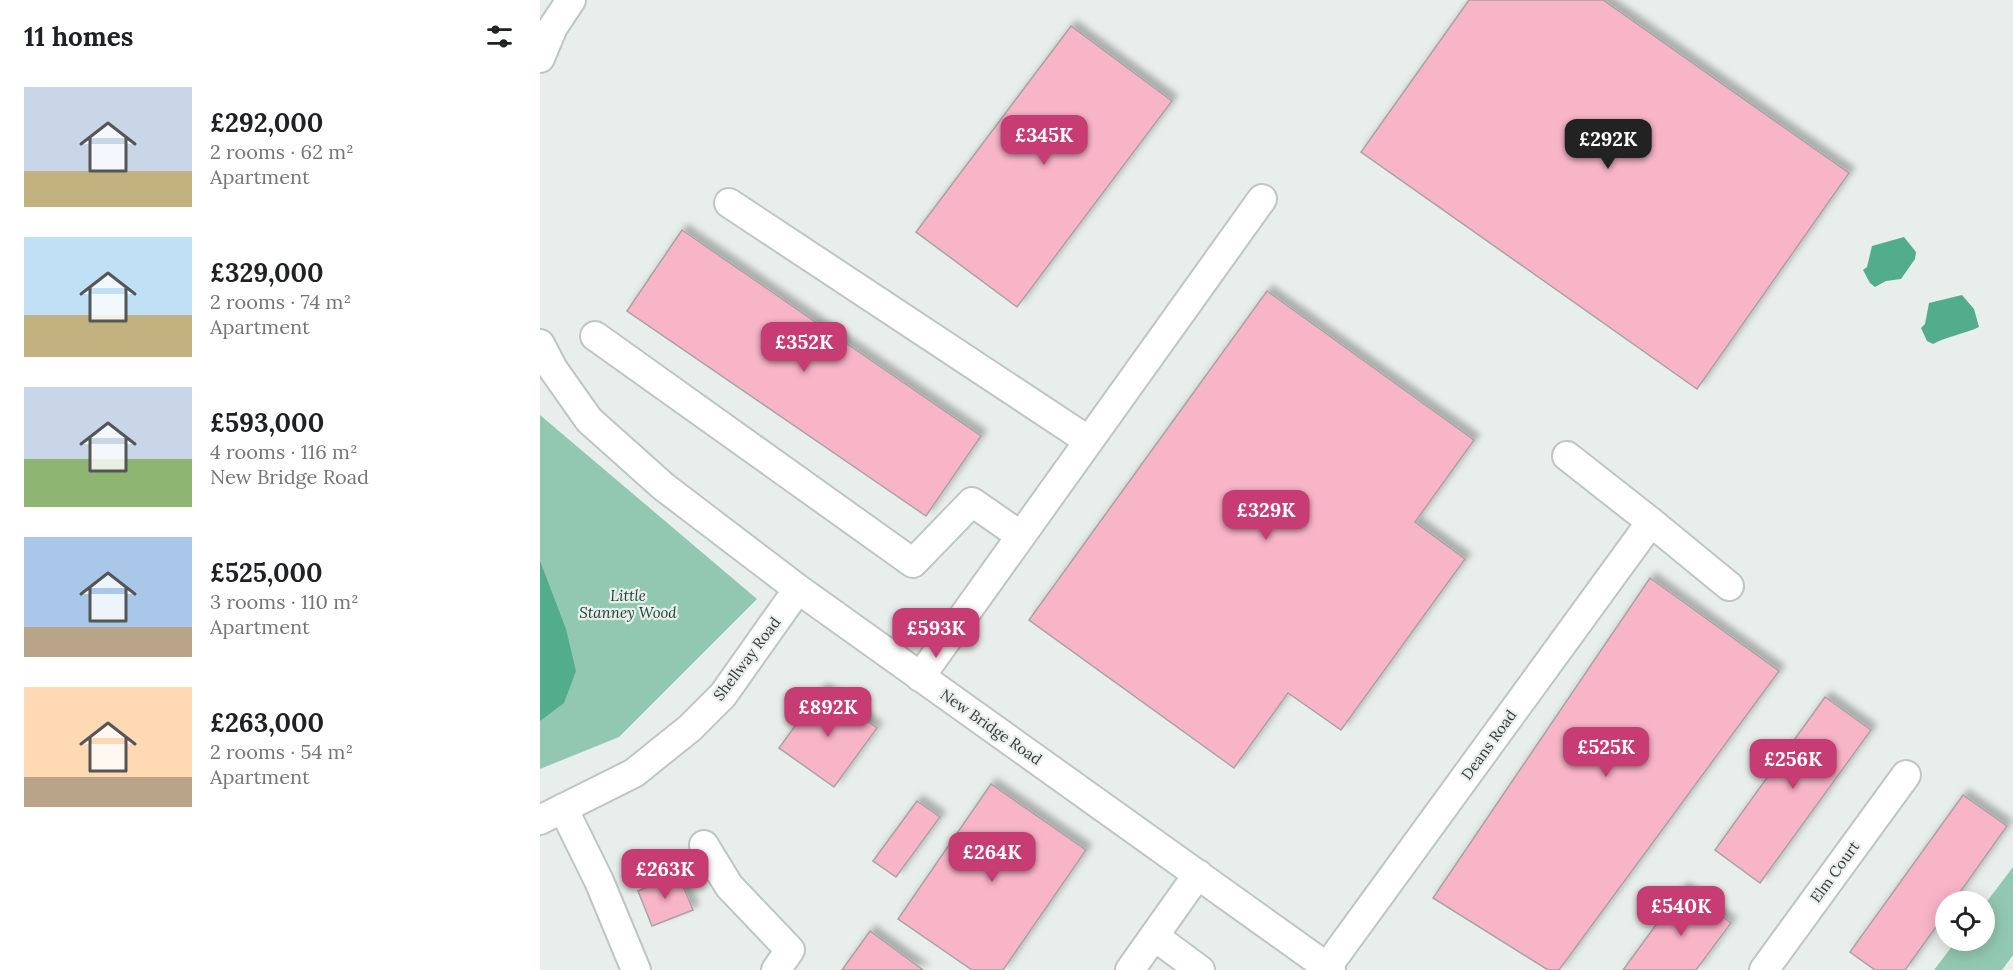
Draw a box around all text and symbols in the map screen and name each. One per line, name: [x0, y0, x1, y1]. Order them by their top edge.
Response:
text: 11 homes: [24, 20, 133, 53]
icon: filters: [483, 20, 516, 53]
text: £292,000: [210, 106, 323, 139]
icon: home: [72, 111, 144, 183]
pin: £345K: [1002, 115, 1086, 166]
pin: £292K: [1566, 119, 1650, 170]
text: £345K: [1015, 122, 1073, 147]
text: £292K: [1579, 126, 1637, 151]
text: 2 rooms · 62 m²: [210, 139, 354, 164]
text: Apartment: [210, 164, 310, 189]
text: £329,000: [210, 256, 324, 289]
icon: home: [72, 261, 144, 333]
text: 2 rooms · 74 m²: [210, 289, 351, 314]
text: Apartment: [210, 314, 310, 339]
pin: £352K: [762, 322, 846, 373]
text: £352K: [775, 329, 833, 354]
text: £593,000: [210, 406, 324, 439]
icon: home: [72, 411, 144, 483]
text: 4 rooms · 116 m²: [210, 439, 358, 464]
text: New Bridge Road: [210, 464, 369, 489]
pin: £329K: [1224, 490, 1308, 541]
text: £329K: [1236, 497, 1296, 522]
text: £525,000: [210, 556, 323, 589]
icon: home: [72, 561, 144, 633]
park label: Little Stanney Wood: [579, 586, 677, 622]
text: 3 rooms · 110 m²: [210, 589, 359, 614]
pin: £593K: [894, 608, 978, 659]
street label: Shellway Road: [709, 613, 784, 704]
text: Apartment: [210, 614, 310, 639]
text: £593K: [906, 615, 966, 640]
street label: New Bridge Road: [937, 685, 1046, 769]
pin: £892K: [786, 687, 870, 738]
text: £892K: [798, 694, 858, 719]
text: £263,000: [210, 706, 324, 739]
street label: Deans Road: [1457, 706, 1520, 783]
icon: home: [72, 711, 144, 783]
pin: £525K: [1564, 727, 1648, 778]
text: £525K: [1577, 734, 1635, 759]
text: 2 rooms · 54 m²: [210, 739, 353, 764]
pin: £256K: [1751, 739, 1835, 790]
text: £256K: [1764, 746, 1822, 771]
text: Apartment: [210, 764, 310, 789]
pin: £264K: [950, 832, 1034, 883]
street label: Elm Court: [1806, 837, 1863, 906]
text: £264K: [963, 839, 1021, 864]
pin: £263K: [623, 849, 707, 900]
text: £263K: [635, 856, 695, 881]
pin: £540K: [1639, 886, 1723, 937]
map controls: [1935, 891, 1995, 951]
button: locate: [1935, 891, 1995, 951]
text: £540K: [1651, 893, 1711, 918]

